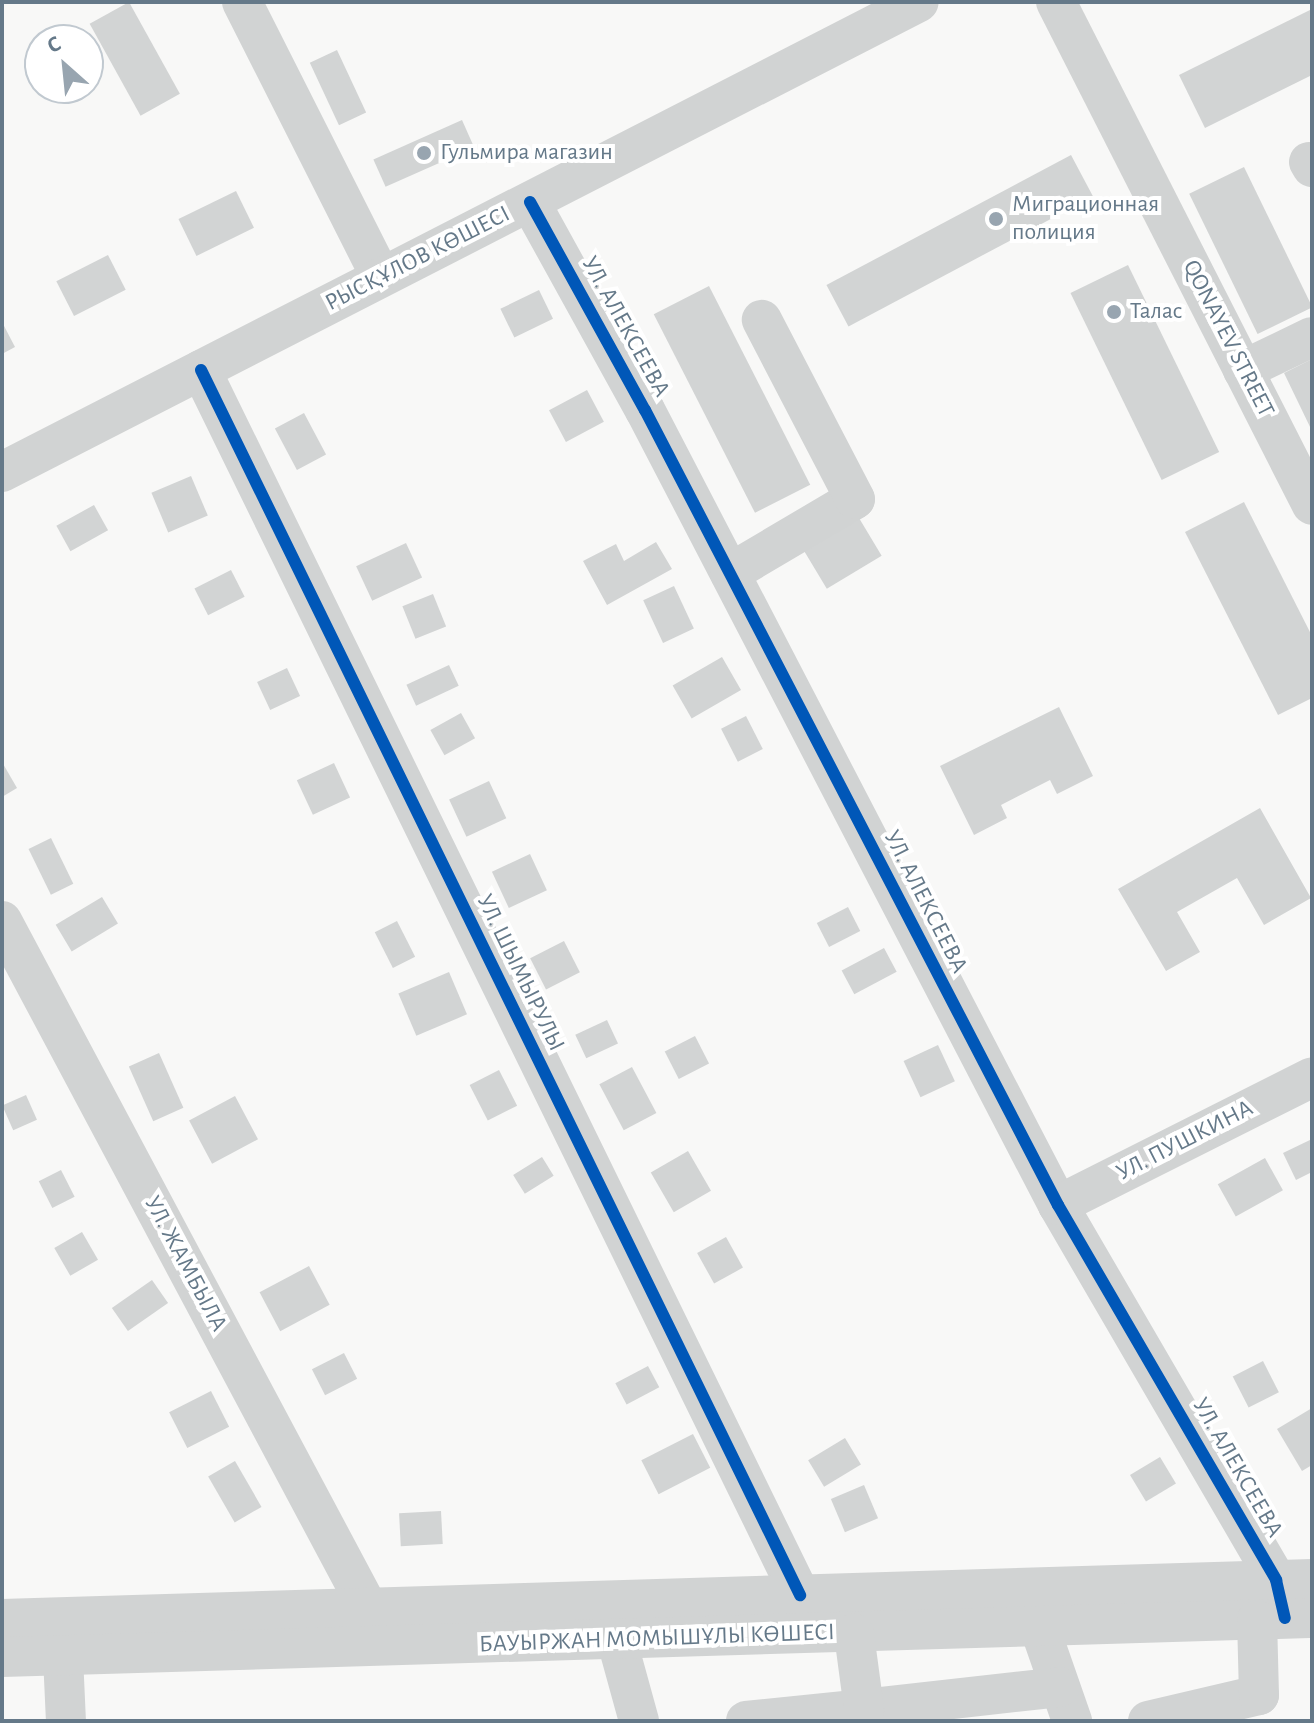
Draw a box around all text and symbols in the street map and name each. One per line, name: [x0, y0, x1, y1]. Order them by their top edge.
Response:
north arrow: [24, 24, 104, 104]
text: С: [44, 32, 64, 57]
place label: Гульмира магазин: [440, 139, 613, 167]
marker: Гульмира магазин: [415, 144, 433, 162]
place label: Миграционная полиция: [1012, 191, 1159, 247]
street label: РЫСҚҰЛОВ КӨШЕСІ: [321, 200, 515, 318]
marker: Миграционная полиция: [987, 210, 1005, 228]
street label: УЛ. АЛЕКСЕЕВА: [574, 252, 676, 402]
street label: QONAYEV STREET: [1176, 256, 1280, 422]
place label: Талас: [1130, 298, 1183, 326]
marker: Талас: [1105, 303, 1123, 321]
street label: УЛ. АЛЕКСЕЕВА: [877, 826, 973, 978]
street label: УЛ. ШЫМЫРУЛЫ: [470, 890, 570, 1056]
street label: УЛ. ПУШКИНА: [1112, 1094, 1258, 1188]
street label: УЛ. ЖАМБЫЛА: [137, 1191, 233, 1337]
street label: УЛ. АЛЕКСЕЕВА: [1185, 1393, 1289, 1543]
street label: БАУЫРЖАН МОМЫШҰЛЫ КӨШЕСІ: [479, 1618, 835, 1660]

